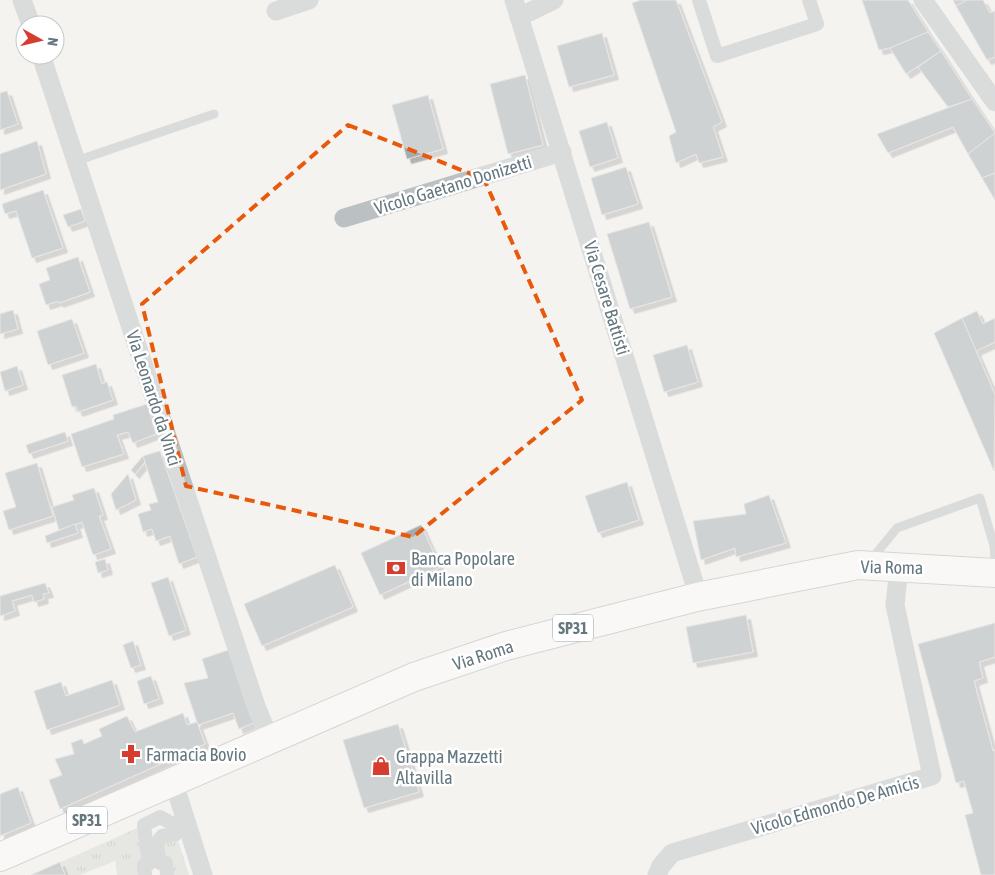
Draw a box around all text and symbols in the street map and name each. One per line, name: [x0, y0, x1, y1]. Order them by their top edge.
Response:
north arrow: [15, 15, 65, 65]
text: N: [44, 37, 61, 47]
street label: Vicolo Gaetano Donizetti: [372, 151, 534, 219]
street label: Via Cesare Battisti: [580, 239, 634, 357]
street label: Via Leonardo da Vinci: [122, 328, 186, 468]
place label: Banca Popolare di Milano: [411, 548, 515, 590]
street label: Via Roma: [861, 556, 923, 578]
bank icon: Banca Popolare di Milano: [385, 557, 407, 579]
road number: SP31: [553, 614, 593, 641]
street label: Via Roma: [450, 635, 516, 675]
pharmacy icon: Farmacia Bovio: [120, 743, 142, 765]
place label: Farmacia Bovio: [146, 744, 246, 765]
place label: Grappa Mazzetti Altavilla: [396, 746, 503, 788]
shop icon: Grappa Mazzetti Altavilla: [370, 755, 392, 777]
street label: Vicolo Edmondo De Amicis: [749, 771, 921, 839]
road number: SP31: [67, 806, 107, 834]

